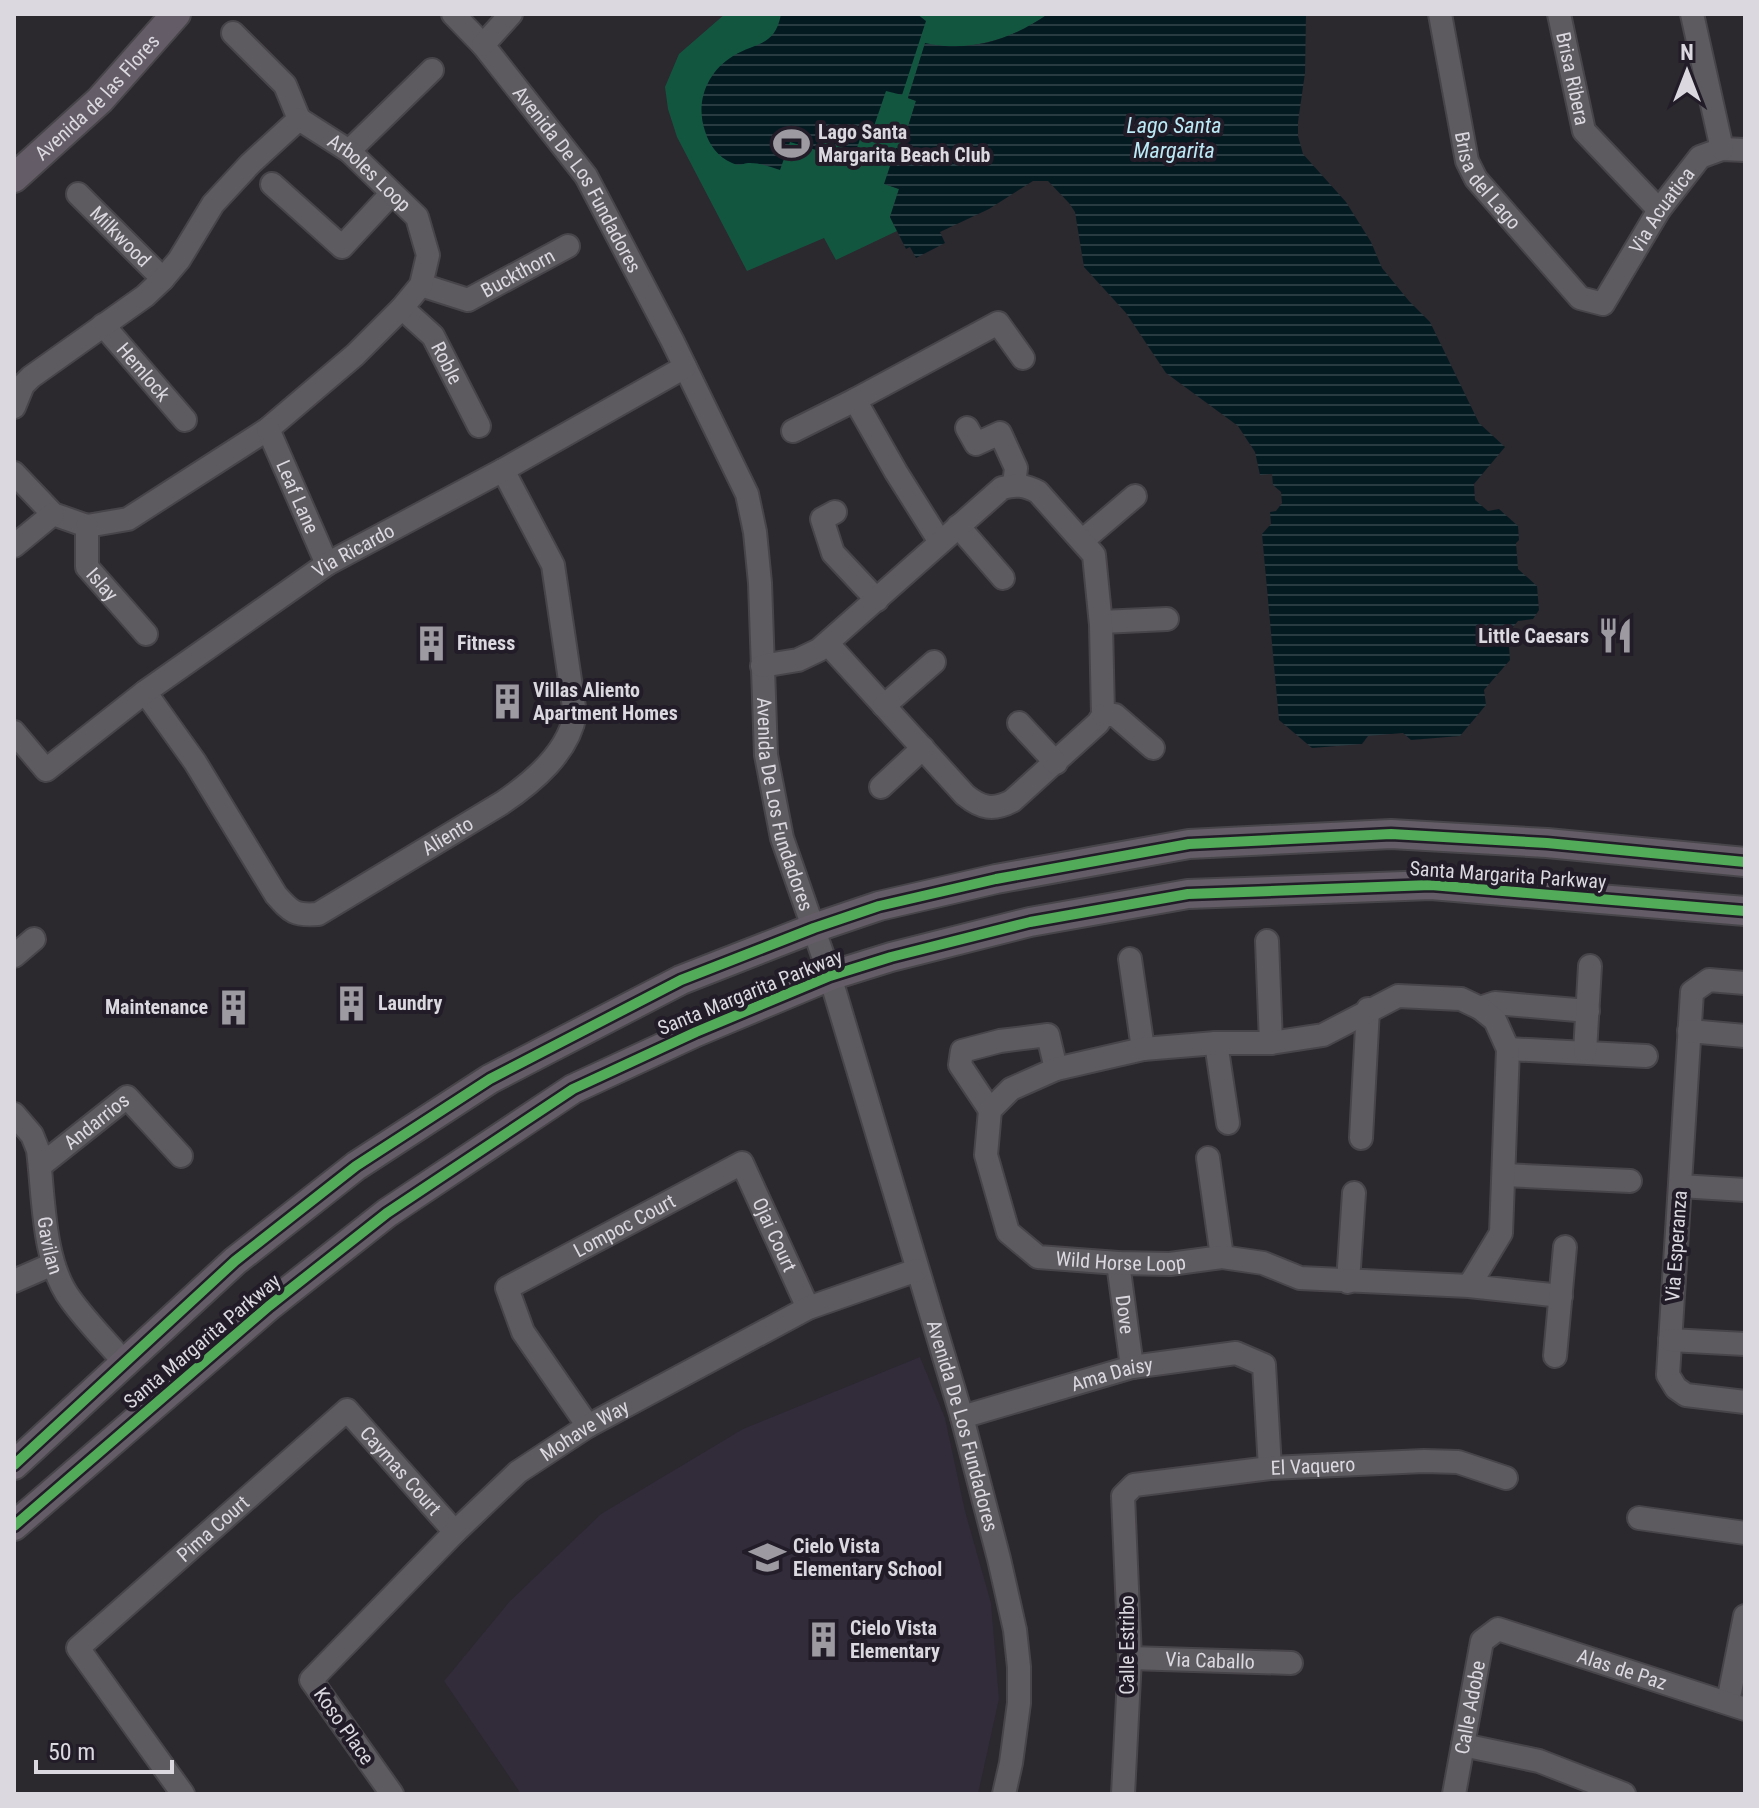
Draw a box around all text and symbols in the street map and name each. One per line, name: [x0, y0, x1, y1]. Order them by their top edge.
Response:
street label: Avenida de las Flores: [30, 29, 164, 165]
street label: Brisa Ribera: [1551, 30, 1594, 127]
north arrow: [1647, 32, 1727, 112]
text: N: [1680, 40, 1694, 65]
street label: Avenida De Los Fundadores: [508, 81, 647, 277]
water label: Lago Santa Margarita: [1127, 113, 1221, 163]
place label: Lago Santa Margarita Beach Club: [818, 120, 990, 167]
sports icon: Lago Santa Margarita Beach Club: [773, 124, 811, 162]
street label: Arboles Loop: [323, 129, 416, 217]
street label: Brisa del Lago: [1450, 130, 1526, 234]
street label: Via Acuatica: [1624, 162, 1700, 258]
street label: Milkwood: [85, 201, 156, 272]
street label: Buckthorn: [477, 243, 559, 303]
street label: Hemlock: [112, 338, 175, 406]
street label: Roble: [426, 338, 468, 388]
street label: Leaf Lane: [271, 456, 324, 537]
street label: Via Ricardo: [308, 518, 399, 583]
street label: Islay: [81, 563, 123, 606]
restaurant icon: Little Caesars: [1596, 617, 1634, 655]
building icon: Fitness: [412, 624, 450, 662]
place label: Little Caesars: [1478, 624, 1589, 648]
place label: Fitness: [457, 631, 515, 655]
place label: Villas Aliento Apartment Homes: [533, 678, 678, 725]
building icon: Villas Aliento Apartment Homes: [488, 682, 526, 720]
street label: Avenida De Los Fundadores: [752, 697, 818, 914]
street label: Aliento: [417, 811, 477, 861]
street label: Santa Margarita Parkway: [1409, 856, 1607, 894]
street label: Santa Margarita Parkway: [654, 944, 846, 1040]
building icon: Laundry: [333, 984, 371, 1022]
building icon: Maintenance: [215, 988, 253, 1026]
place label: Laundry: [378, 991, 442, 1015]
place label: Maintenance: [105, 995, 208, 1019]
street label: Andarrios: [59, 1088, 134, 1154]
street label: Lompoc Court: [569, 1189, 679, 1262]
street label: Via Esperanza: [1660, 1189, 1692, 1303]
street label: Ojai Court: [747, 1194, 802, 1276]
street label: Gavilan: [32, 1215, 68, 1278]
street label: Wild Horse Loop: [1055, 1246, 1187, 1276]
street label: Santa Margarita Parkway: [119, 1269, 285, 1413]
street label: Dove: [1110, 1294, 1139, 1336]
street label: Avenida De Los Fundadores: [922, 1317, 1003, 1534]
street label: Ama Daisy: [1068, 1352, 1154, 1396]
street label: Mohave Way: [536, 1394, 633, 1466]
street label: Caymas Court: [355, 1421, 447, 1520]
street label: El Vaquero: [1270, 1452, 1356, 1480]
street label: Pima Court: [172, 1490, 254, 1567]
place label: Cielo Vista Elementary School: [793, 1534, 942, 1581]
school or university icon: Cielo Vista Elementary School: [748, 1539, 786, 1577]
street label: Calle Estribo: [1115, 1595, 1139, 1695]
place label: Cielo Vista Elementary: [850, 1616, 940, 1663]
building icon: Cielo Vista Elementary: [805, 1621, 843, 1659]
street label: Alas de Paz: [1574, 1643, 1670, 1695]
street label: Via Caballo: [1165, 1647, 1255, 1674]
street label: Calle Adobe: [1449, 1659, 1490, 1756]
street label: Koso Place: [309, 1683, 379, 1769]
scale bar: [36, 1724, 172, 1774]
text: 50 m: [48, 1738, 95, 1766]

